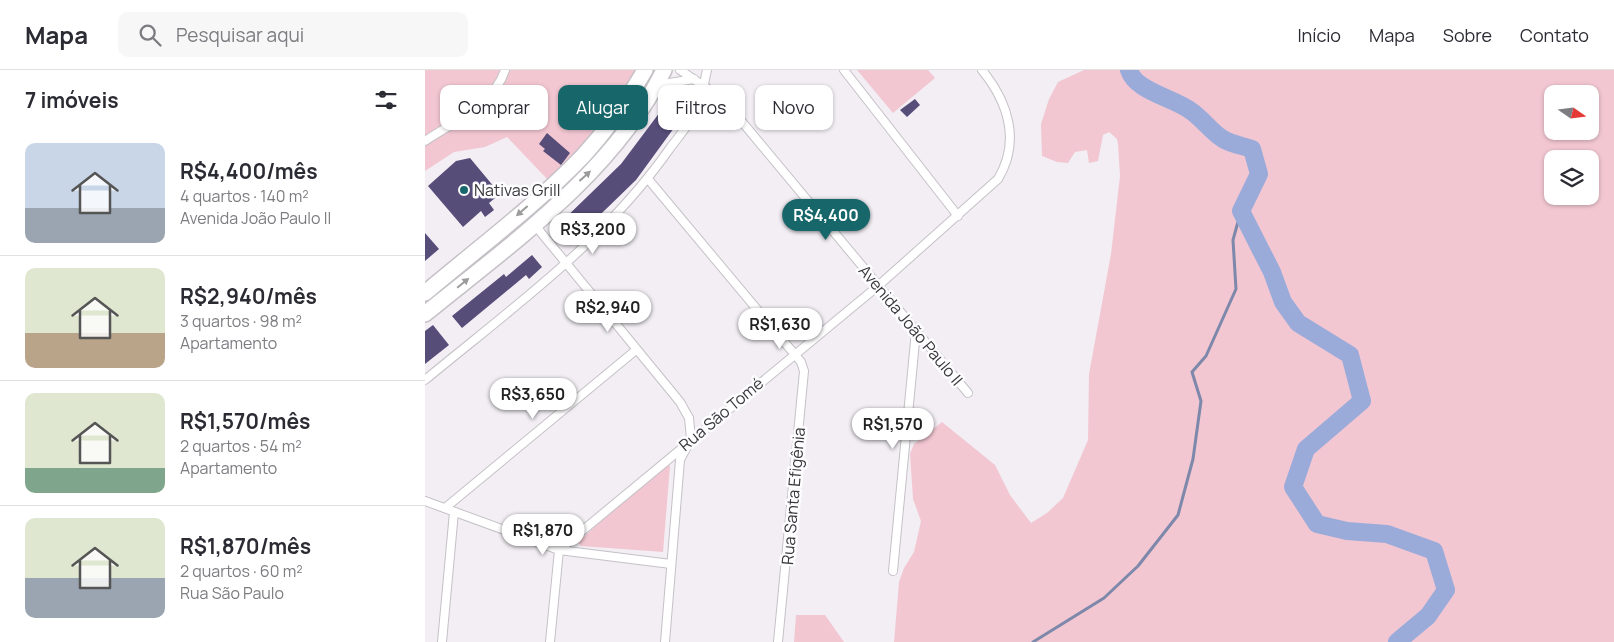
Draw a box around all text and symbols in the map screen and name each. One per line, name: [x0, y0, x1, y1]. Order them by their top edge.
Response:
search box: [118, 12, 468, 57]
text: Mapa: [25, 18, 88, 51]
icon: search: [136, 21, 164, 49]
text: Pesquisar aqui: [176, 22, 304, 48]
text: Início: [1297, 23, 1341, 47]
text: Mapa: [1369, 23, 1415, 47]
text: Sobre: [1443, 23, 1492, 47]
text: Contato: [1520, 23, 1589, 47]
chip: Comprar: [440, 85, 548, 130]
chip: Alugar: [558, 85, 648, 130]
chip: Filtros: [658, 85, 745, 130]
chip: Novo: [755, 85, 833, 130]
north arrow: [1544, 85, 1599, 140]
map controls: [1544, 85, 1599, 205]
text: 7 imóveis: [25, 86, 119, 114]
icon: filters: [372, 86, 400, 114]
button: layers: [1544, 150, 1599, 205]
text: R$4,400/mês: [180, 157, 318, 185]
icon: home: [65, 163, 125, 223]
one-way arrow: [579, 171, 592, 182]
place label: Nativas Grill: [474, 179, 560, 201]
marker: Nativas Grill: [458, 184, 470, 196]
text: 4 quartos · 140 m²: [180, 185, 309, 207]
pin: R$4,400: [780, 198, 872, 241]
text: R$4,400: [793, 204, 859, 226]
one-way arrow: [516, 205, 528, 217]
text: Avenida João Paulo II: [180, 207, 331, 229]
pin: R$3,200: [547, 212, 639, 255]
text: R$3,200: [560, 218, 626, 240]
street label: Avenida João Paulo II: [854, 260, 968, 390]
one-way arrow: [456, 277, 469, 288]
text: R$2,940/mês: [180, 282, 317, 310]
icon: home: [65, 288, 125, 348]
pin: R$2,940: [562, 290, 654, 333]
text: R$2,940: [575, 296, 641, 318]
pin: R$1,630: [734, 308, 826, 350]
text: 3 quartos · 98 m²: [180, 310, 302, 332]
text: R$1,630: [749, 313, 811, 335]
text: Apartamento: [180, 332, 277, 354]
street label: Rua São Tomé: [674, 372, 768, 456]
pin: R$3,650: [487, 378, 579, 420]
text: R$3,650: [501, 383, 565, 405]
text: R$1,570/mês: [180, 407, 310, 435]
pin: R$1,570: [847, 408, 939, 450]
icon: home: [65, 413, 125, 473]
text: R$1,570: [863, 413, 923, 435]
street label: Rua Santa Efigênia: [776, 426, 810, 566]
text: 2 quartos · 54 m²: [180, 435, 302, 457]
text: Apartamento: [180, 457, 277, 479]
pin: R$1,870: [497, 514, 589, 556]
text: R$1,870: [513, 519, 573, 541]
text: R$1,870/mês: [180, 532, 311, 560]
icon: home: [65, 538, 125, 598]
text: 2 quartos · 60 m²: [180, 560, 303, 582]
text: Rua São Paulo: [180, 582, 284, 604]

